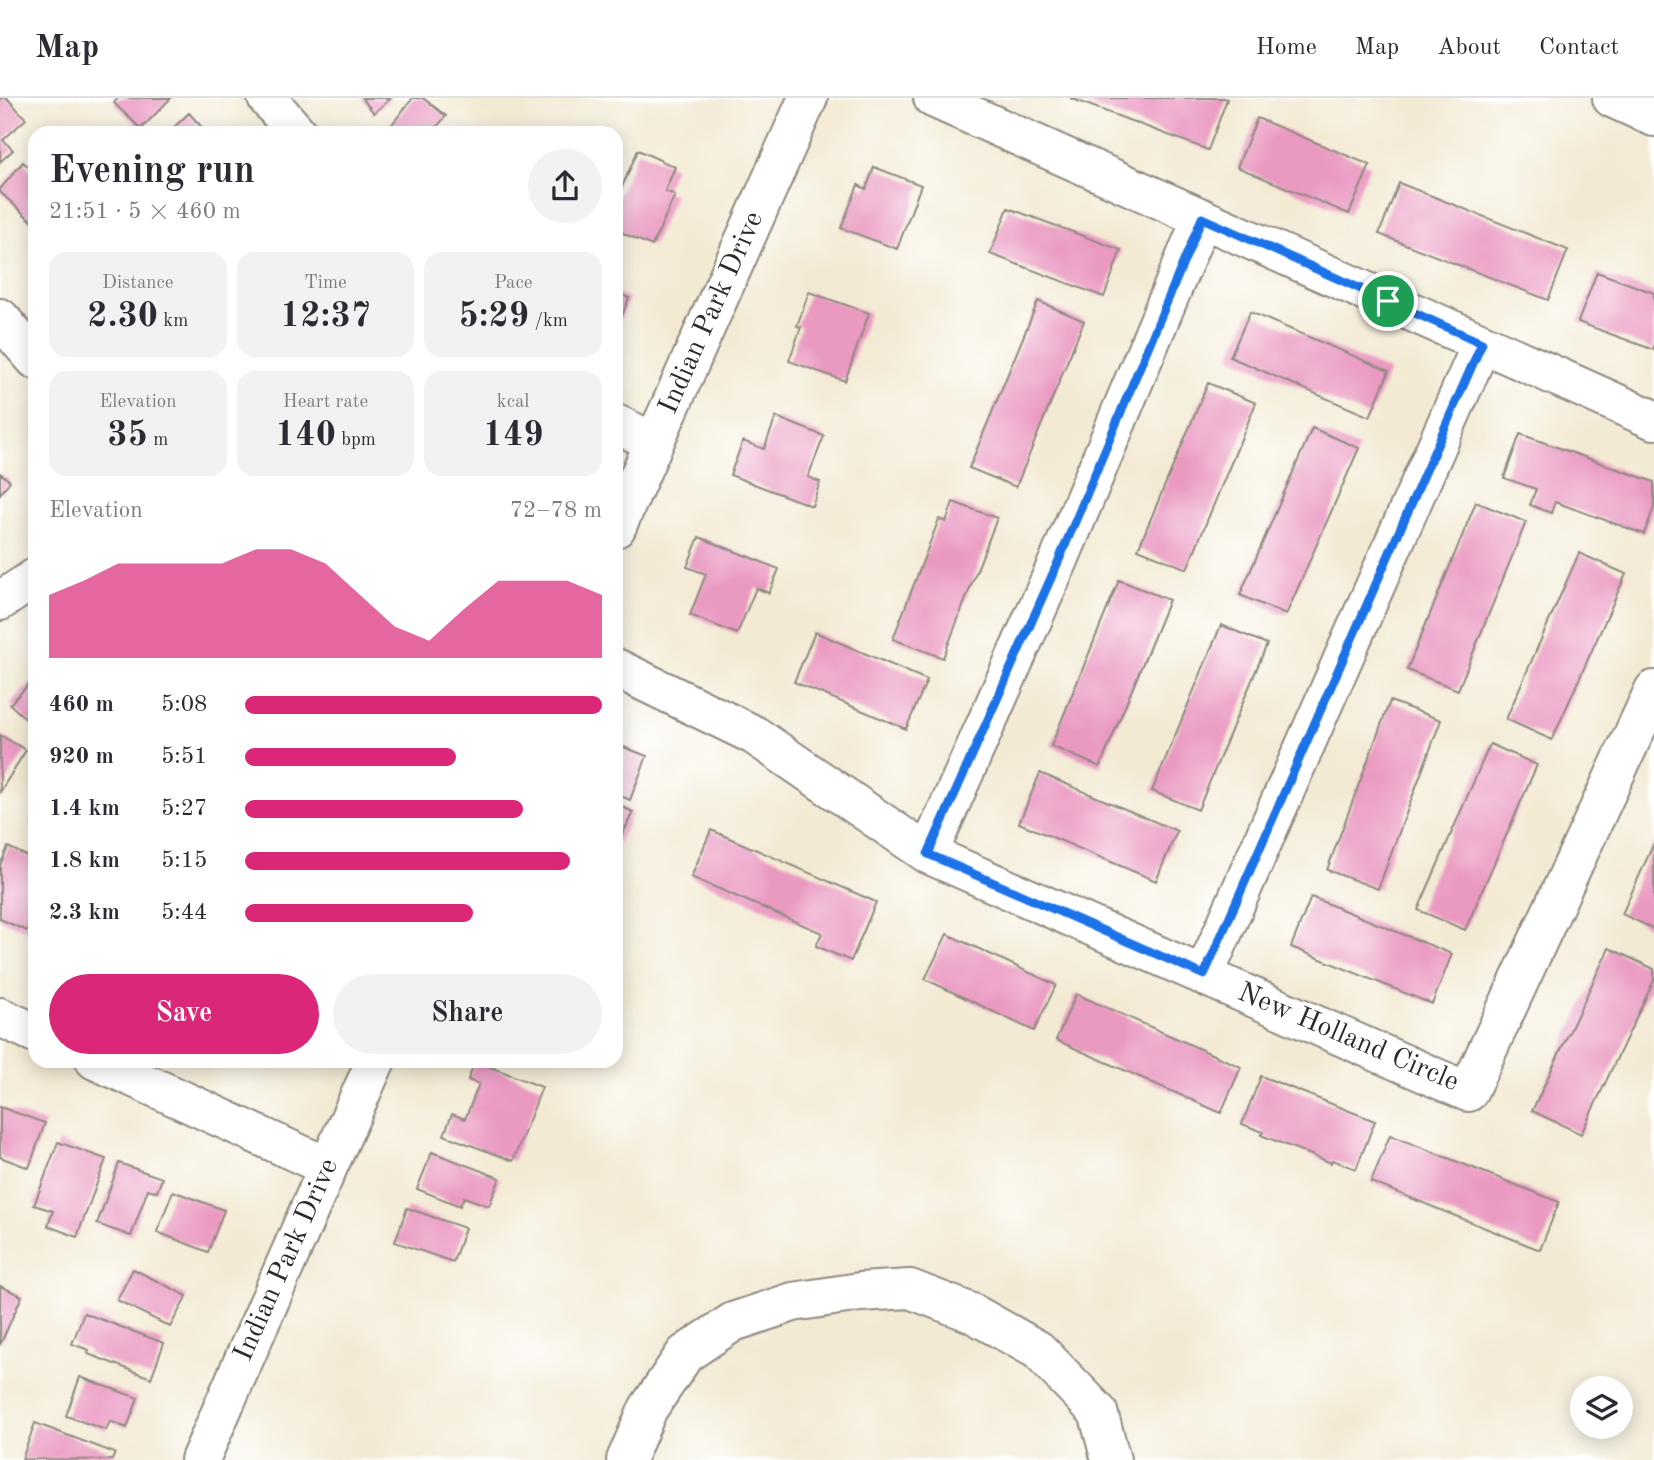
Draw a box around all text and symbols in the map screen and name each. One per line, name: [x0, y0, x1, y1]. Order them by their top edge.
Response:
text: Map: [35, 32, 99, 65]
text: Home: [1256, 36, 1317, 60]
text: Map: [1355, 36, 1399, 60]
text: About: [1437, 36, 1501, 60]
text: Contact: [1539, 36, 1619, 60]
button: share: [528, 149, 602, 223]
text: Evening run: [49, 153, 255, 191]
text: 21:51 · 5 × 460 m: [49, 200, 241, 223]
street label: Indian Park Drive: [655, 208, 769, 418]
pin: [1358, 271, 1418, 331]
text: Distance: [102, 274, 174, 293]
text: Time: [304, 274, 347, 293]
text: Pace: [494, 274, 532, 293]
icon: arrive: [1369, 282, 1407, 320]
text: 2.30: [87, 299, 158, 334]
text: 12:37: [280, 299, 371, 334]
text: 5:29: [458, 299, 529, 334]
text: km: [158, 312, 188, 331]
text: /km: [529, 312, 568, 331]
text: Elevation: [99, 393, 176, 412]
text: Heart rate: [283, 393, 368, 412]
text: kcal: [497, 393, 530, 412]
text: 35: [107, 418, 148, 453]
text: 140: [275, 418, 336, 453]
text: 149: [483, 418, 544, 453]
text: m: [148, 431, 168, 450]
text: bpm: [336, 431, 376, 450]
text: Elevation: [49, 499, 143, 522]
text: 72–78 m: [510, 499, 602, 522]
text: 460 m: [49, 693, 114, 716]
text: 5:08: [161, 693, 207, 716]
text: 920 m: [49, 745, 114, 768]
text: 5:51: [161, 745, 207, 768]
text: 1.4 km: [49, 797, 120, 820]
text: 5:27: [161, 797, 207, 820]
text: 1.8 km: [49, 849, 120, 872]
text: 5:15: [161, 849, 207, 872]
text: 2.3 km: [49, 901, 120, 924]
text: 5:44: [161, 901, 207, 924]
button: Save: [49, 974, 319, 1054]
button: Share: [333, 974, 602, 1054]
street label: New Holland Circle: [1233, 979, 1463, 1097]
street label: Indian Park Drive: [230, 1155, 344, 1365]
map controls: [1570, 1376, 1633, 1439]
button: layers: [1570, 1376, 1633, 1439]

